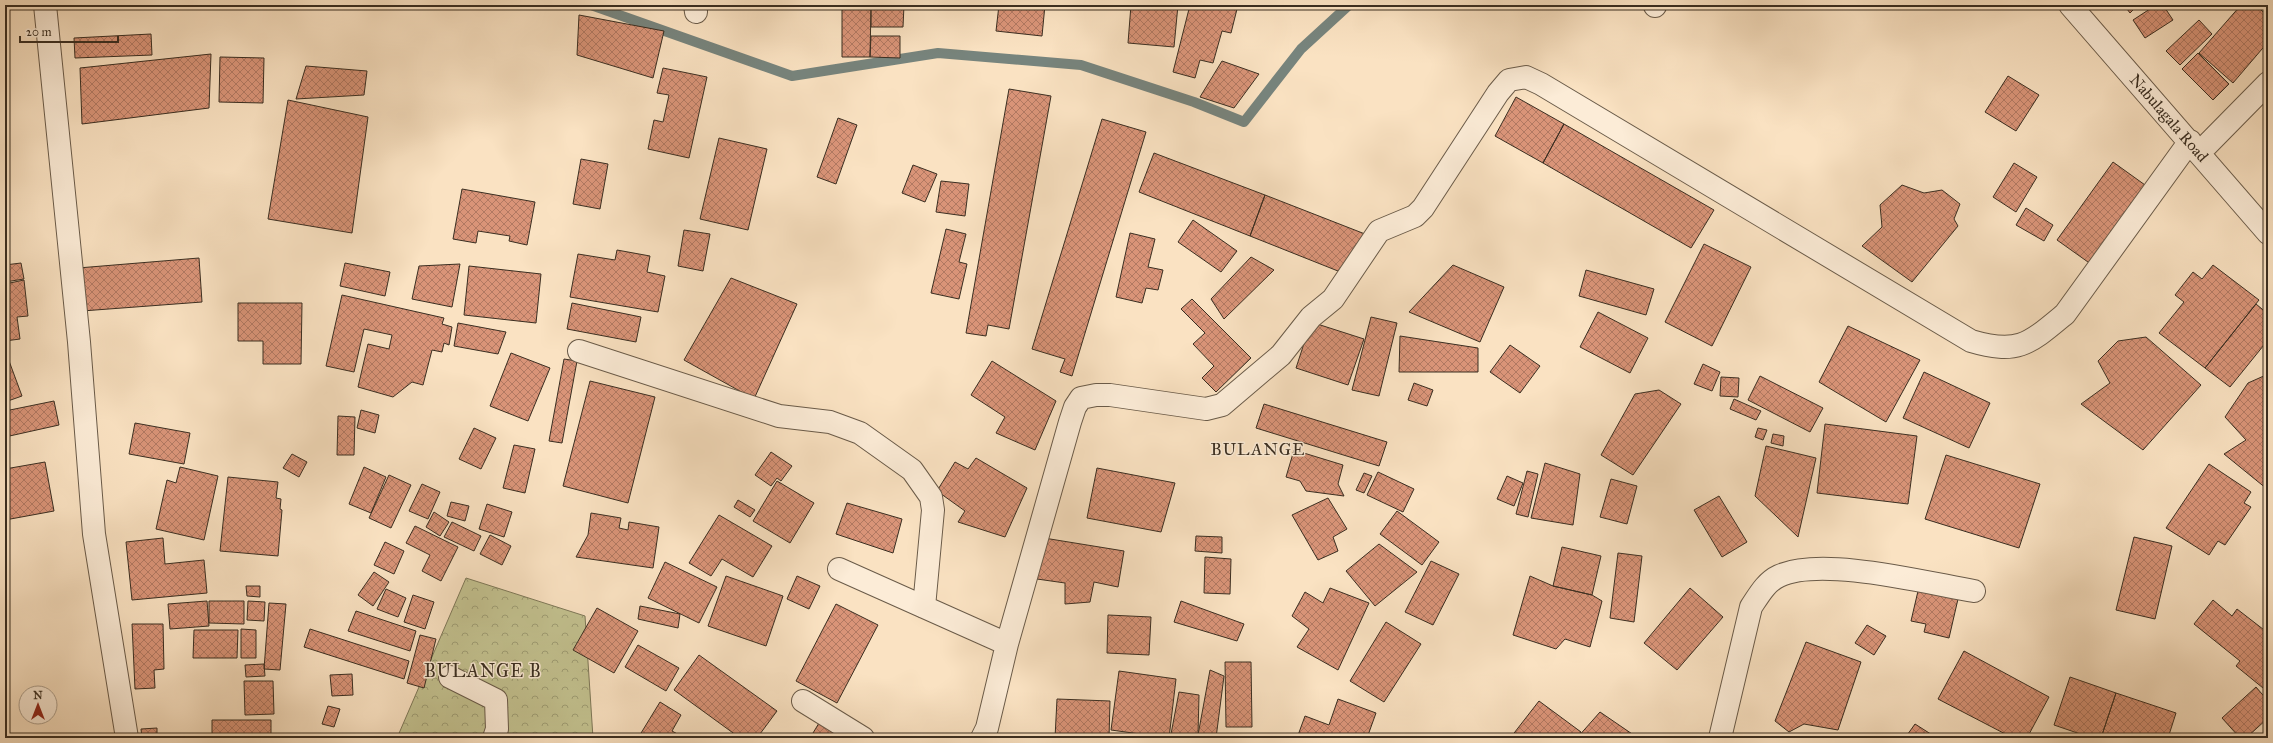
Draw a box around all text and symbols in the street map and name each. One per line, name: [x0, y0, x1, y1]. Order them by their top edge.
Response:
scale bar: [20, 18, 118, 44]
text: 20 m: [26, 25, 52, 39]
street label: Nabulagala Road: [2125, 70, 2212, 166]
district label: BULANGE: [1211, 439, 1305, 460]
district label: BULANGE B: [424, 660, 542, 682]
north arrow: [18, 685, 58, 725]
text: N: [33, 689, 43, 702]

